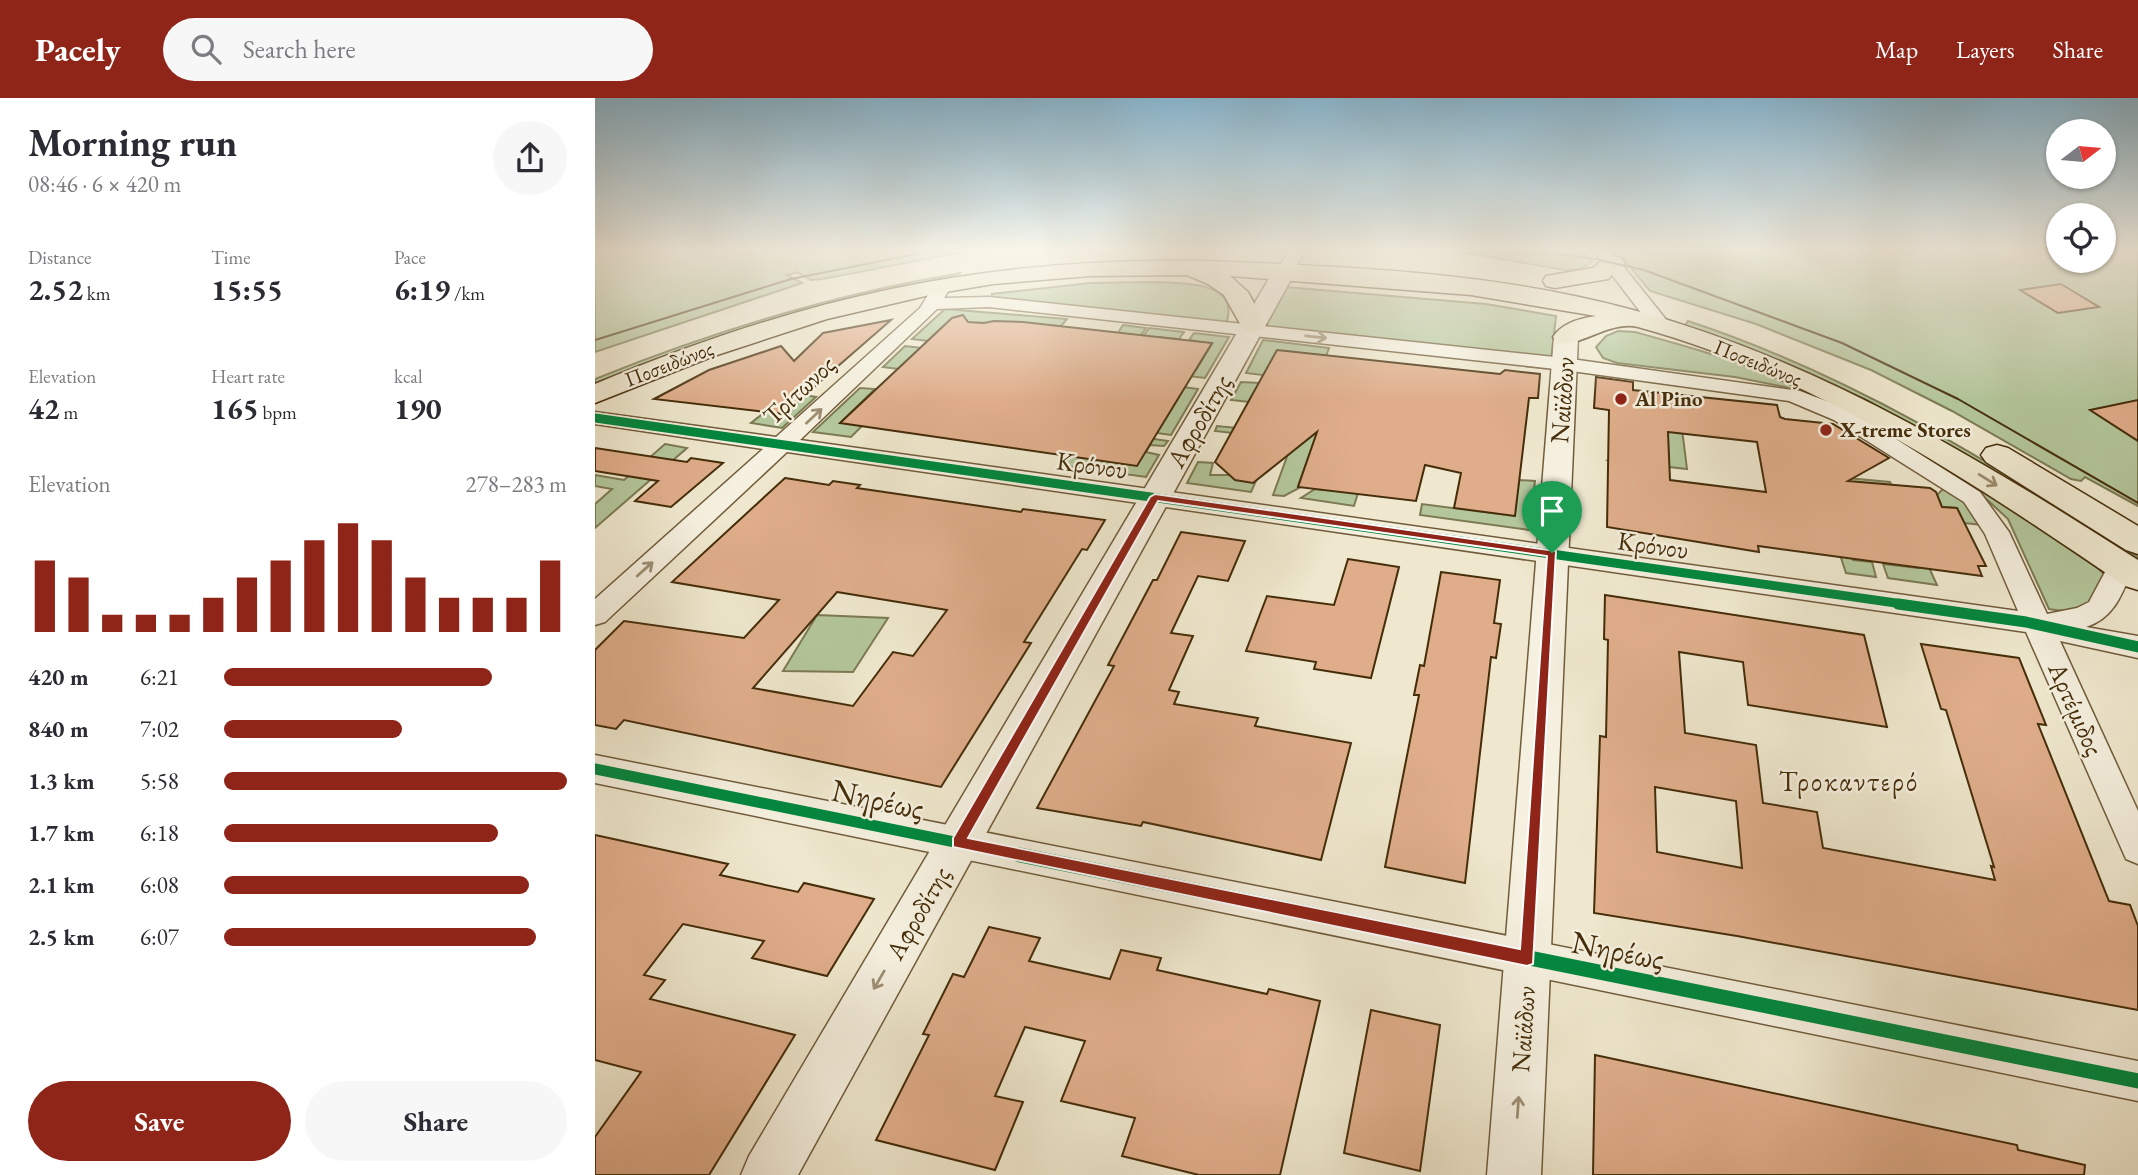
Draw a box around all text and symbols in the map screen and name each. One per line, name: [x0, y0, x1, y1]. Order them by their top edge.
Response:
search box: [163, 18, 653, 81]
text: Pacely: [35, 28, 121, 71]
icon: search: [187, 30, 225, 68]
text: Search here: [243, 32, 356, 66]
text: Map: [1875, 34, 1918, 65]
text: Layers: [1956, 34, 2015, 65]
text: Share: [2053, 34, 2103, 65]
text: Morning run: [28, 118, 237, 167]
north arrow: [2046, 119, 2116, 189]
map controls: [2046, 119, 2116, 273]
button: share: [493, 121, 567, 195]
text: 08:46 · 6 × 420 m: [28, 169, 181, 199]
button: locate: [2046, 203, 2116, 273]
text: Distance: [28, 245, 91, 270]
text: Time: [211, 245, 251, 270]
text: Pace: [394, 245, 426, 270]
text: 2.52: [28, 270, 83, 309]
text: 15:55: [211, 270, 283, 309]
text: 6:19: [394, 270, 450, 309]
text: km: [83, 281, 111, 306]
text: /km: [450, 281, 485, 306]
one-way arrow: [1304, 330, 1326, 343]
street label: Ποσειδώνος: [1710, 333, 1806, 392]
street label: Ποσειδώνος: [621, 334, 717, 393]
street label: Τρίτωνος: [755, 348, 843, 432]
street label: Ναϊάδων: [1542, 356, 1582, 444]
text: Elevation: [28, 364, 96, 389]
text: Heart rate: [211, 364, 285, 389]
text: kcal: [394, 364, 423, 389]
street label: Αφροδίτης: [1158, 368, 1239, 475]
place label: Al Pino: [1634, 385, 1703, 412]
text: 42: [28, 389, 60, 428]
text: 165: [211, 389, 259, 428]
text: 190: [394, 389, 442, 428]
marker: Al Pino: [1613, 391, 1629, 407]
text: m: [60, 400, 78, 425]
text: bpm: [259, 400, 297, 425]
one-way arrow: [804, 408, 822, 424]
place label: X-treme Stores: [1839, 416, 1971, 443]
marker: X-treme Stores: [1818, 422, 1834, 438]
street label: Κρόνου: [1054, 443, 1130, 487]
text: Elevation: [28, 469, 111, 499]
text: 278–283 m: [466, 469, 567, 499]
one-way arrow: [1978, 473, 1997, 488]
pin: [1522, 481, 1582, 553]
icon: arrive: [1533, 492, 1571, 530]
street label: Κρόνου: [1615, 523, 1691, 567]
one-way arrow: [636, 561, 654, 577]
street label: Αρτέμιδος: [2040, 656, 2112, 761]
text: 420 m: [28, 662, 89, 692]
text: 6:21: [140, 662, 179, 692]
text: 840 m: [28, 714, 89, 744]
text: 7:02: [140, 714, 179, 744]
district label: Τροκαντερό: [1779, 763, 1919, 799]
text: 1.3 km: [28, 766, 95, 796]
text: 5:58: [140, 766, 179, 796]
street label: Νηρέως: [828, 769, 928, 829]
text: 1.7 km: [28, 818, 95, 848]
text: 6:18: [140, 818, 179, 848]
street label: Αφροδίτης: [877, 860, 958, 967]
text: 2.1 km: [28, 870, 95, 900]
text: 6:08: [140, 870, 179, 900]
street label: Νηρέως: [1568, 920, 1668, 980]
text: 2.5 km: [28, 922, 95, 952]
text: 6:07: [140, 922, 179, 952]
one-way arrow: [872, 970, 886, 990]
street label: Ναϊάδων: [1503, 985, 1543, 1073]
button: Save: [28, 1081, 291, 1161]
button: Share: [305, 1081, 567, 1161]
one-way arrow: [1512, 1096, 1525, 1119]

